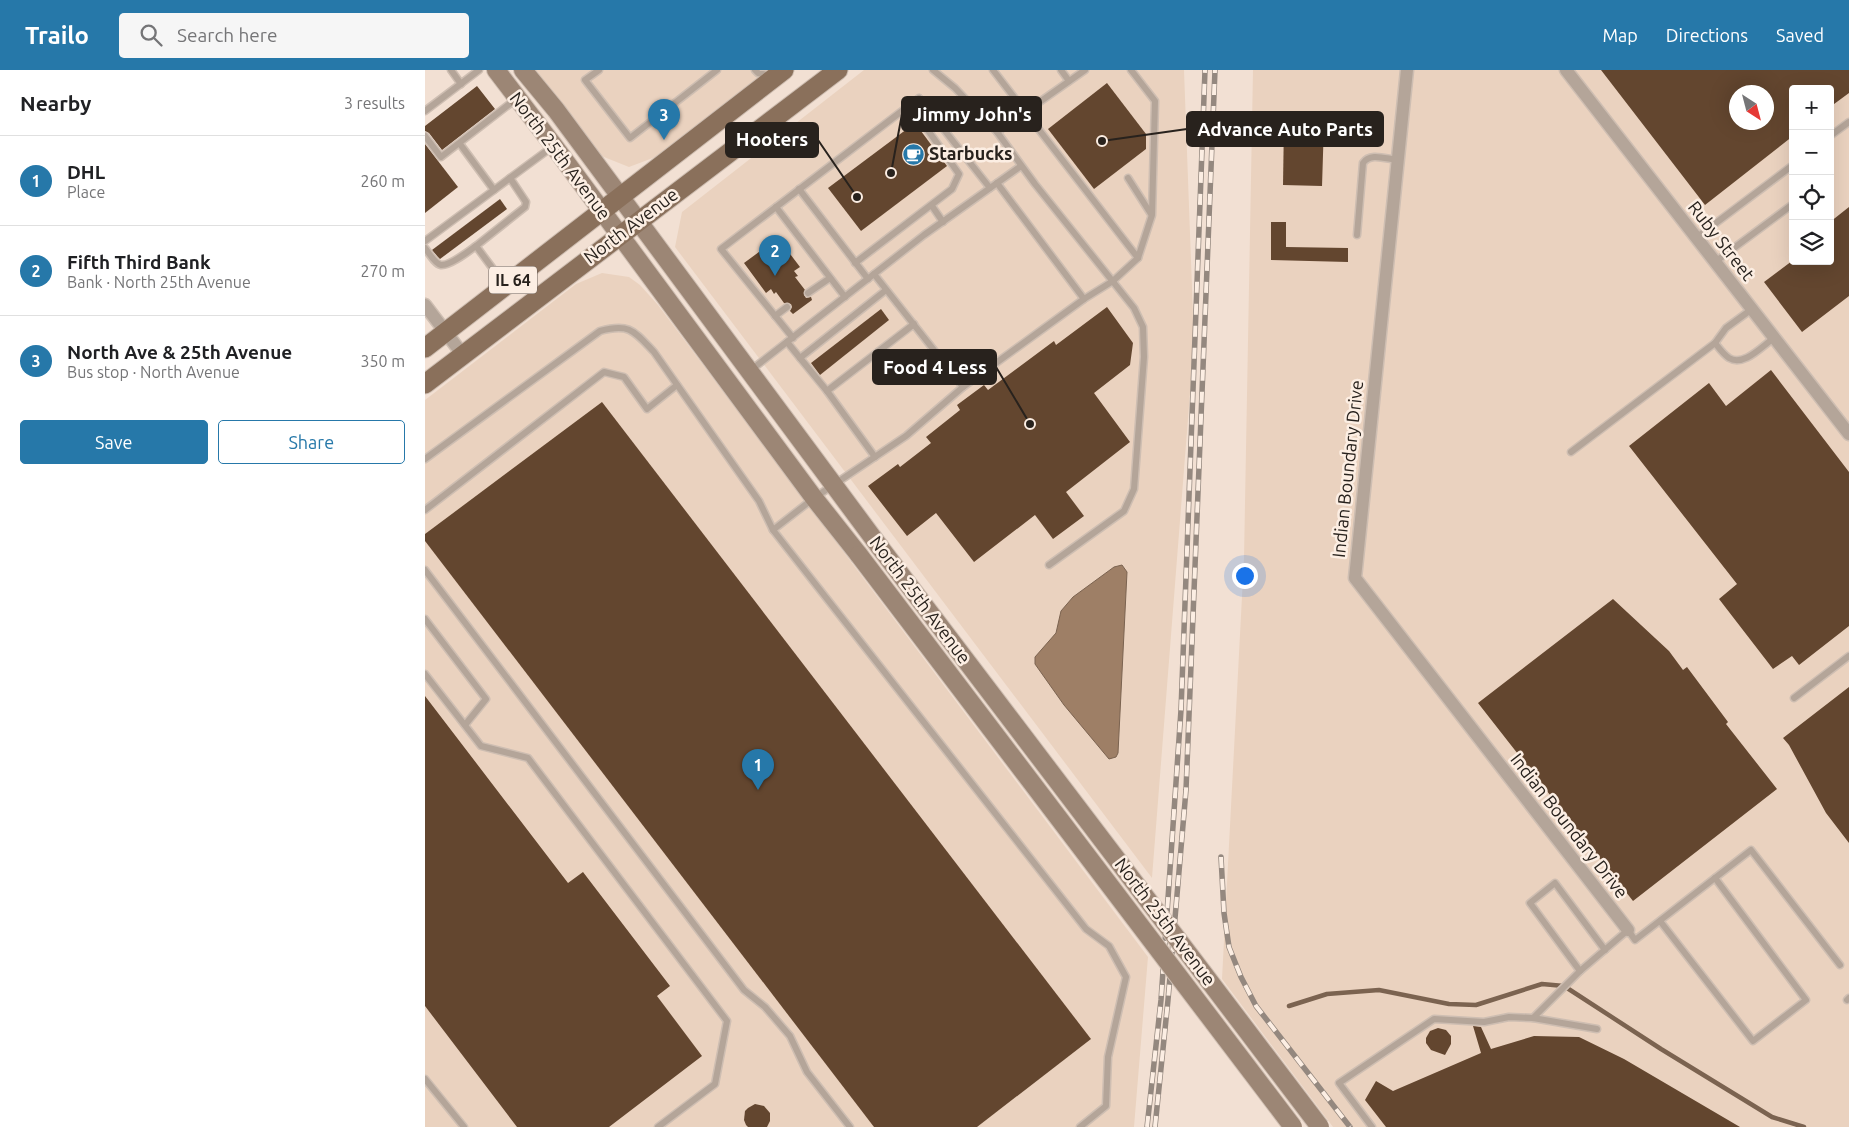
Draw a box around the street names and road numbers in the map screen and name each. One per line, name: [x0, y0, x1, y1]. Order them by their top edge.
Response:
street label: North 25th Avenue: [506, 88, 615, 223]
street label: North Avenue: [580, 183, 681, 267]
street label: Ruby Street: [1685, 197, 1759, 284]
road number: IL 64: [489, 266, 537, 294]
street label: Indian Boundary Drive: [1328, 379, 1366, 559]
street label: North 25th Avenue: [866, 532, 975, 667]
street label: Indian Boundary Drive: [1507, 749, 1633, 902]
street label: North 25th Avenue: [1111, 854, 1220, 989]

